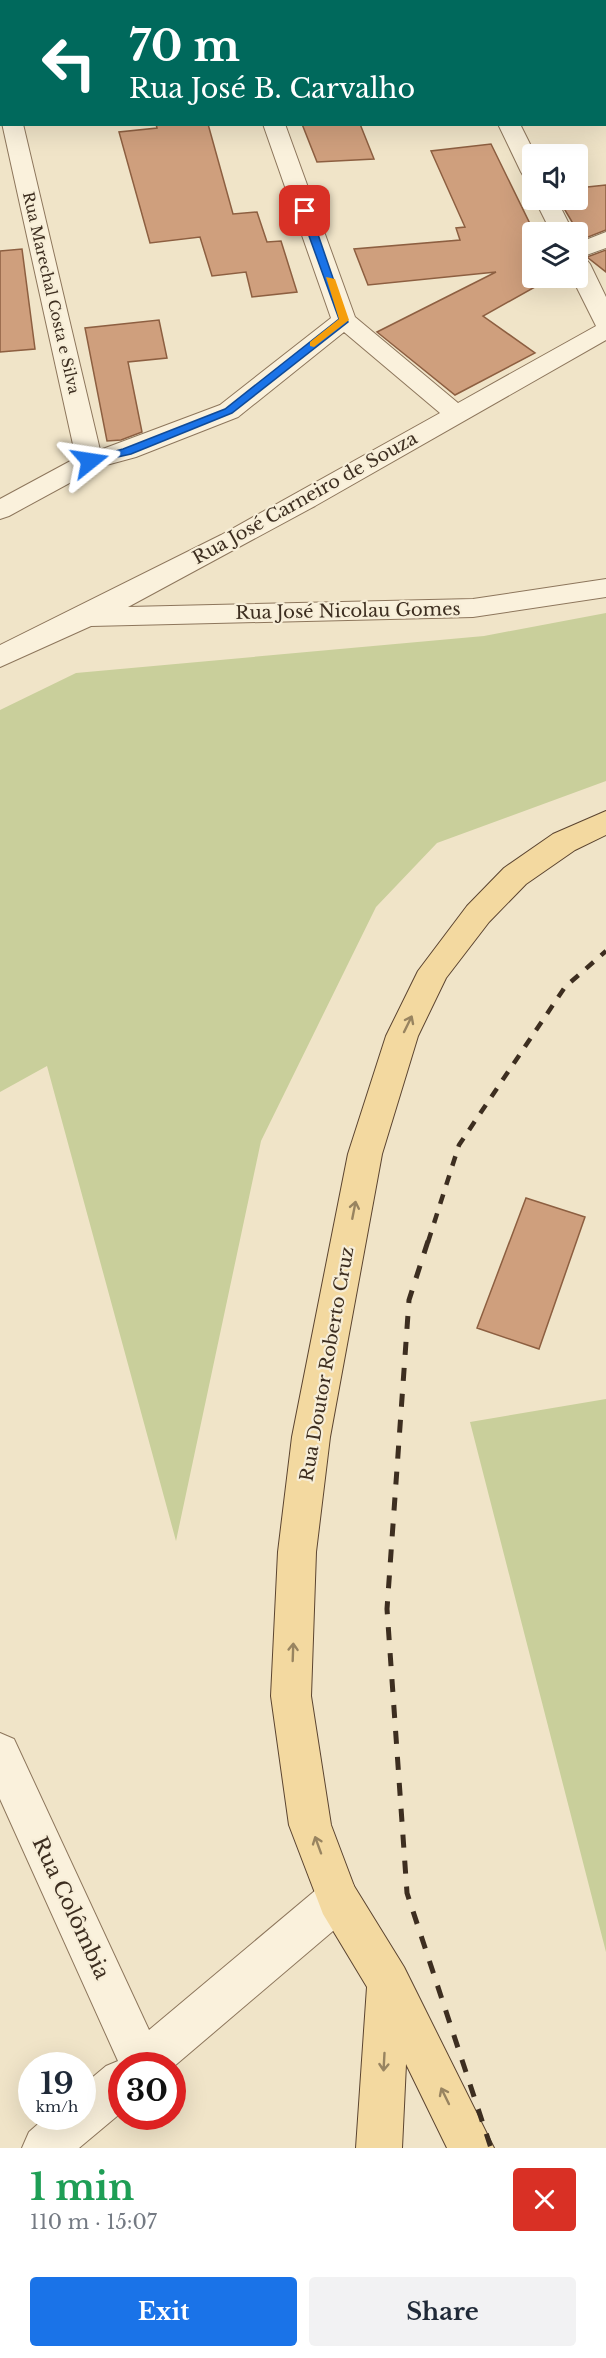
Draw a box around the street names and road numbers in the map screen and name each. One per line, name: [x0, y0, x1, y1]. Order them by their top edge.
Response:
street label: Rua Marechal Costa e Silva: [19, 190, 84, 397]
street label: Rua José Carneiro de Souza: [189, 427, 421, 569]
street label: Rua José Nicolau Gomes: [235, 598, 461, 624]
street label: Rua Doutor Roberto Cruz: [295, 1245, 359, 1483]
street label: Rua Colômbia: [27, 1833, 116, 1984]

